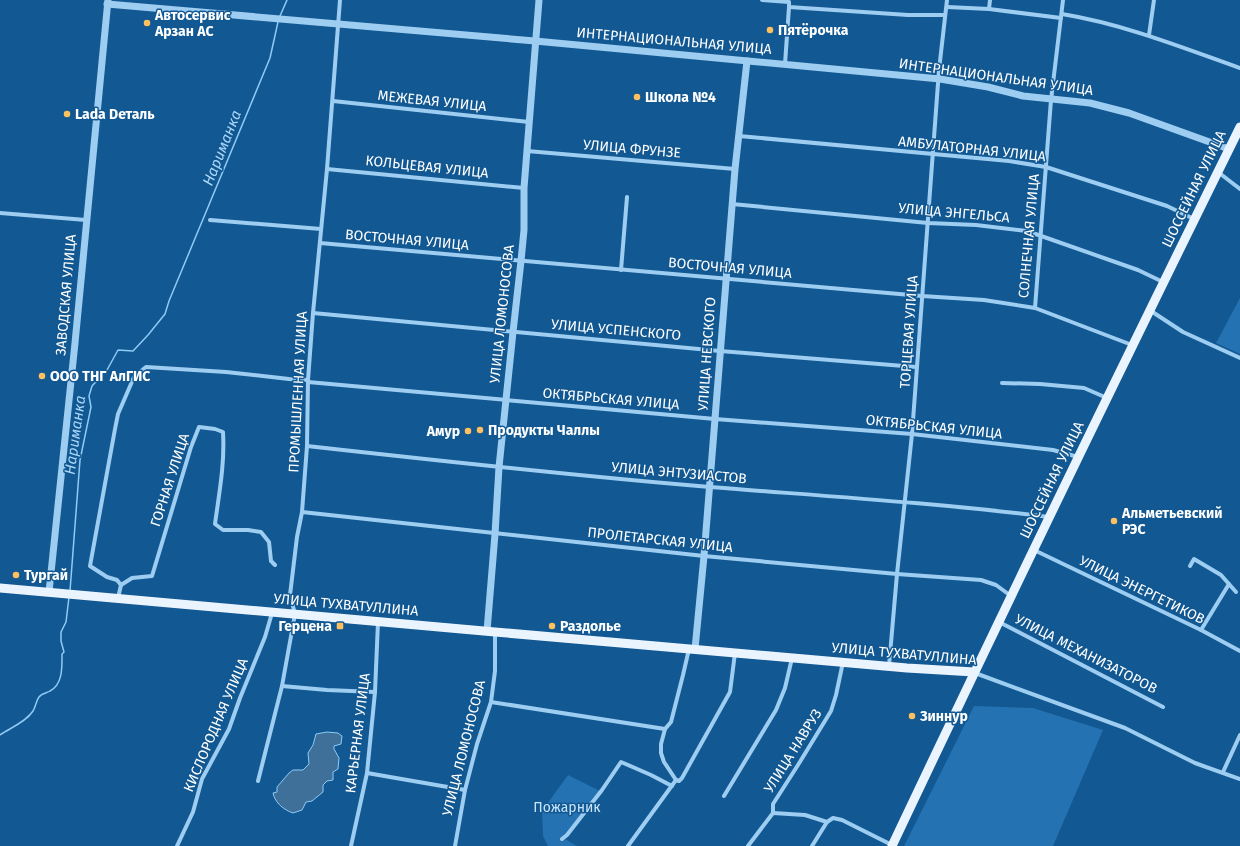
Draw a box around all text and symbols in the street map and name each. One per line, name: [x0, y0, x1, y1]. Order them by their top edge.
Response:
place label: Автосервис Арзан АС: [154, 7, 231, 40]
marker: Автосервис Арзан АС: [142, 18, 152, 28]
place label: Пятёрочка: [778, 22, 849, 39]
street label: ИНТЕРНАЦИОНАЛЬНАЯ УЛИЦА: [576, 24, 772, 58]
marker: Пятёрочка: [765, 25, 775, 35]
street label: ИНТЕРНАЦИОНАЛЬНАЯ УЛИЦА: [898, 55, 1094, 99]
street label: МЕЖЕВАЯ УЛИЦА: [377, 87, 487, 115]
place label: Школа №4: [645, 89, 716, 106]
marker: Школа №4: [632, 92, 642, 102]
place label: Lada Dеталь: [75, 106, 155, 123]
water label: Нариманка: [199, 108, 245, 188]
marker: Lada Dеталь: [62, 109, 72, 119]
street label: ШОССЕЙНАЯ УЛИЦА: [1158, 128, 1230, 250]
street label: АМБУЛАТОРНАЯ УЛИЦА: [897, 133, 1047, 165]
street label: УЛИЦА ФРУНЗЕ: [582, 136, 682, 162]
street label: КОЛЬЦЕВАЯ УЛИЦА: [365, 152, 489, 182]
street label: СОЛНЕЧНАЯ УЛИЦА: [1015, 173, 1043, 299]
street label: УЛИЦА ЭНГЕЛЬСА: [898, 200, 1010, 226]
street label: ВОСТОЧНАЯ УЛИЦА: [344, 226, 470, 254]
street label: ЗАВОДСКАЯ УЛИЦА: [52, 234, 80, 356]
street label: УЛИЦА ЛОМОНОСОВА: [486, 244, 518, 384]
street label: ВОСТОЧНАЯ УЛИЦА: [667, 254, 793, 282]
street label: ТОРЦЕВАЯ УЛИЦА: [897, 275, 921, 389]
street label: УЛИЦА НЕВСКОГО: [695, 296, 719, 412]
street label: ПРОМЫШЛЕННАЯ УЛИЦА: [285, 311, 311, 473]
street label: УЛИЦА УСПЕНСКОГО: [550, 316, 682, 344]
place label: ООО ТНГ АлГИС: [50, 368, 150, 385]
marker: ООО ТНГ АлГИС: [37, 371, 47, 381]
street label: ОКТЯБРЬСКАЯ УЛИЦА: [542, 385, 680, 413]
water label: Нариманка: [61, 394, 89, 476]
street label: ОКТЯБРЬСКАЯ УЛИЦА: [865, 411, 1003, 443]
street label: ШОССЕЙНАЯ УЛИЦА: [1016, 419, 1088, 541]
place label: Продукты Чаллы: [488, 422, 600, 439]
place label: Амур: [426, 423, 460, 440]
marker: Продукты Чаллы: [475, 425, 485, 435]
marker: Амур: [463, 426, 473, 436]
street label: ГОРНАЯ УЛИЦА: [147, 431, 193, 529]
street label: УЛИЦА ЭНТУЗИАСТОВ: [611, 459, 747, 487]
place label: Альметьевский РЭС: [1121, 505, 1223, 538]
marker: Альметьевский РЭС: [1109, 516, 1119, 526]
street label: ПРОЛЕТАРСКАЯ УЛИЦА: [586, 524, 734, 556]
street label: УЛИЦА ЭНЕРГЕТИКОВ: [1077, 552, 1207, 628]
place label: Тургай: [24, 567, 68, 584]
marker: Тургай: [11, 570, 21, 580]
street label: УЛИЦА ТУХВАТУЛЛИНА: [273, 590, 419, 620]
street label: УЛИЦА МЕХАНИЗАТОРОВ: [1012, 611, 1160, 697]
place label: Герцена: [278, 618, 332, 635]
place label: Раздолье: [560, 618, 621, 635]
marker: Герцена: [335, 621, 345, 631]
marker: Раздолье: [547, 621, 557, 631]
street label: УЛИЦА ТУХВАТУЛЛИНА: [831, 639, 977, 669]
street label: КИСЛОРОДНАЯ УЛИЦА: [180, 655, 252, 795]
street label: КАРЬЕРНАЯ УЛИЦА: [342, 672, 374, 794]
street label: УЛИЦА ЛОМОНОСОВА: [439, 678, 489, 818]
street label: УЛИЦА НАВРУЗ: [761, 706, 825, 796]
place label: Зиннур: [919, 708, 968, 725]
marker: Зиннур: [907, 711, 917, 721]
park label: Пожарник: [533, 799, 601, 816]

